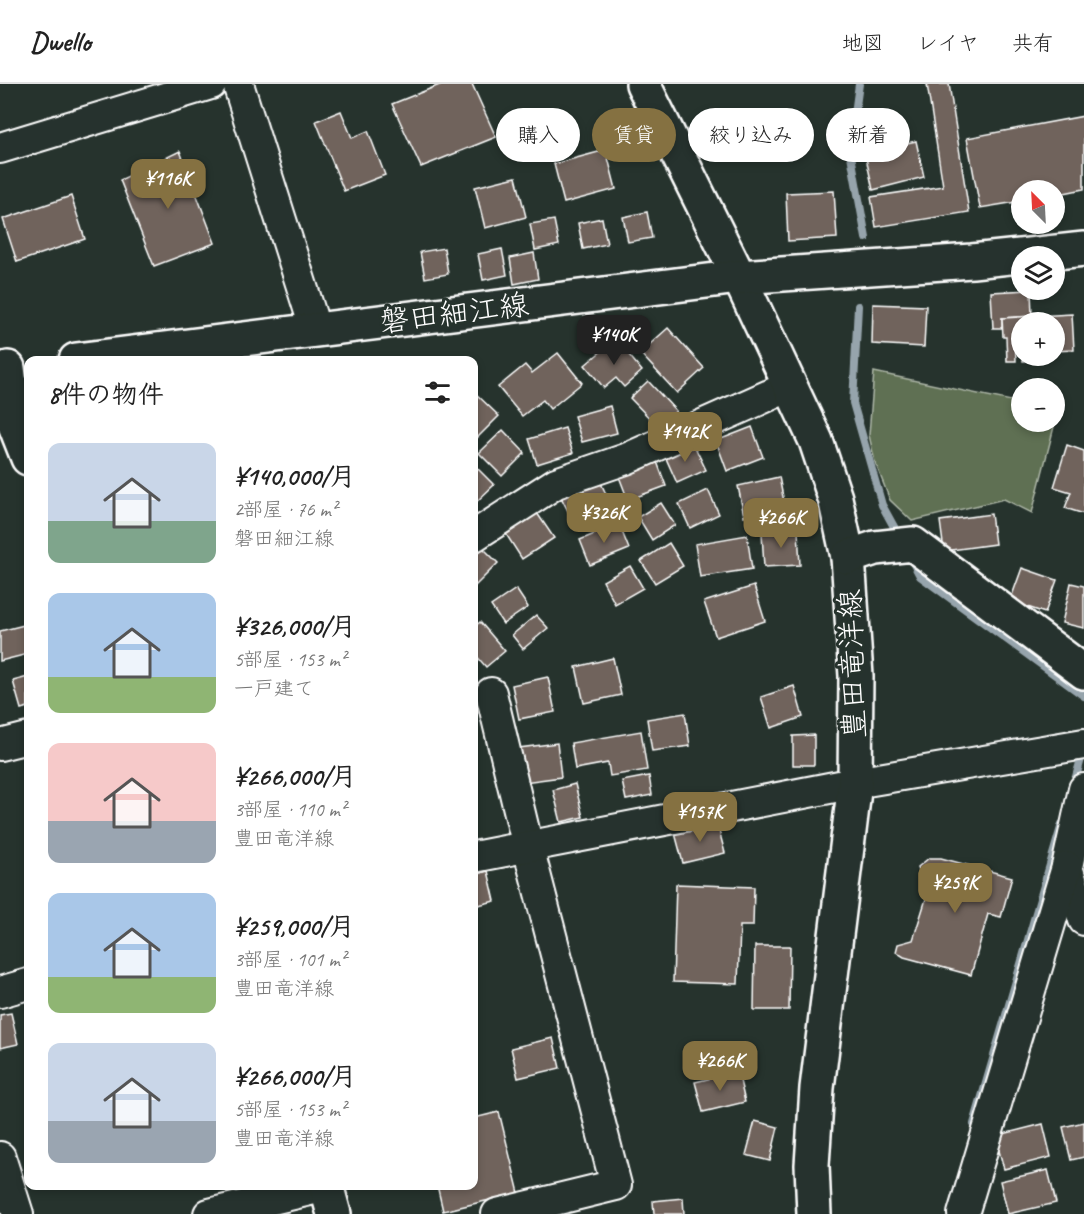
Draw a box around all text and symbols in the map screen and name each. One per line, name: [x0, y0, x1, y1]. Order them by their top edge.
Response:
text: Dwello: [30, 24, 91, 59]
text: 地図: [842, 30, 884, 56]
text: レイヤ: [917, 30, 979, 56]
text: 共有: [1012, 30, 1054, 56]
chip: 購入: [496, 108, 580, 162]
chip: 賃貸: [592, 108, 676, 162]
chip: 絞り込み: [688, 108, 814, 162]
chip: 新着: [826, 108, 910, 162]
pin: ¥116K: [126, 159, 210, 210]
text: ¥116K: [145, 166, 191, 191]
north arrow: [1011, 180, 1065, 234]
map controls: [1011, 180, 1065, 432]
button: layers: [1011, 246, 1065, 300]
street label: 磐田細江線: [377, 285, 531, 341]
button: +: [1011, 312, 1065, 366]
pin: ¥140K: [572, 315, 656, 366]
text: ¥140K: [591, 322, 637, 347]
icon: filters: [421, 376, 454, 409]
text: 8件の物件: [48, 378, 164, 411]
button: −: [1011, 378, 1065, 432]
pin: ¥142K: [643, 412, 727, 463]
text: ¥142K: [662, 419, 708, 444]
text: ¥140,000/月: [234, 460, 356, 493]
icon: home: [96, 467, 168, 539]
pin: ¥326K: [562, 493, 646, 544]
text: 2部屋 · 76 m²: [234, 497, 337, 522]
pin: ¥266K: [739, 498, 823, 549]
text: ¥326K: [581, 500, 627, 525]
text: ¥266K: [758, 505, 805, 530]
text: 磐田細江線: [234, 526, 334, 551]
street label: 豊田竜洋線: [830, 588, 874, 740]
text: ¥326,000/月: [234, 610, 356, 643]
icon: home: [96, 617, 168, 689]
text: 5部屋 · 153 m²: [234, 647, 346, 672]
text: 一戸建て: [234, 676, 314, 701]
text: ¥266,000/月: [234, 760, 357, 793]
icon: home: [96, 767, 168, 839]
pin: ¥157K: [658, 792, 742, 843]
text: 3部屋 · 110 m²: [234, 797, 346, 822]
text: ¥157K: [677, 799, 723, 824]
text: 豊田竜洋線: [234, 826, 334, 851]
pin: ¥259K: [913, 863, 997, 914]
text: ¥259K: [932, 870, 978, 895]
text: ¥259,000/月: [234, 910, 355, 943]
icon: home: [96, 917, 168, 989]
text: 3部屋 · 101 m²: [234, 947, 346, 972]
text: 豊田竜洋線: [234, 976, 334, 1001]
pin: ¥266K: [678, 1041, 762, 1092]
text: ¥266K: [697, 1048, 744, 1073]
text: ¥266,000/月: [234, 1060, 357, 1093]
icon: home: [96, 1067, 168, 1139]
text: 5部屋 · 153 m²: [234, 1097, 346, 1122]
text: 豊田竜洋線: [234, 1126, 334, 1151]

